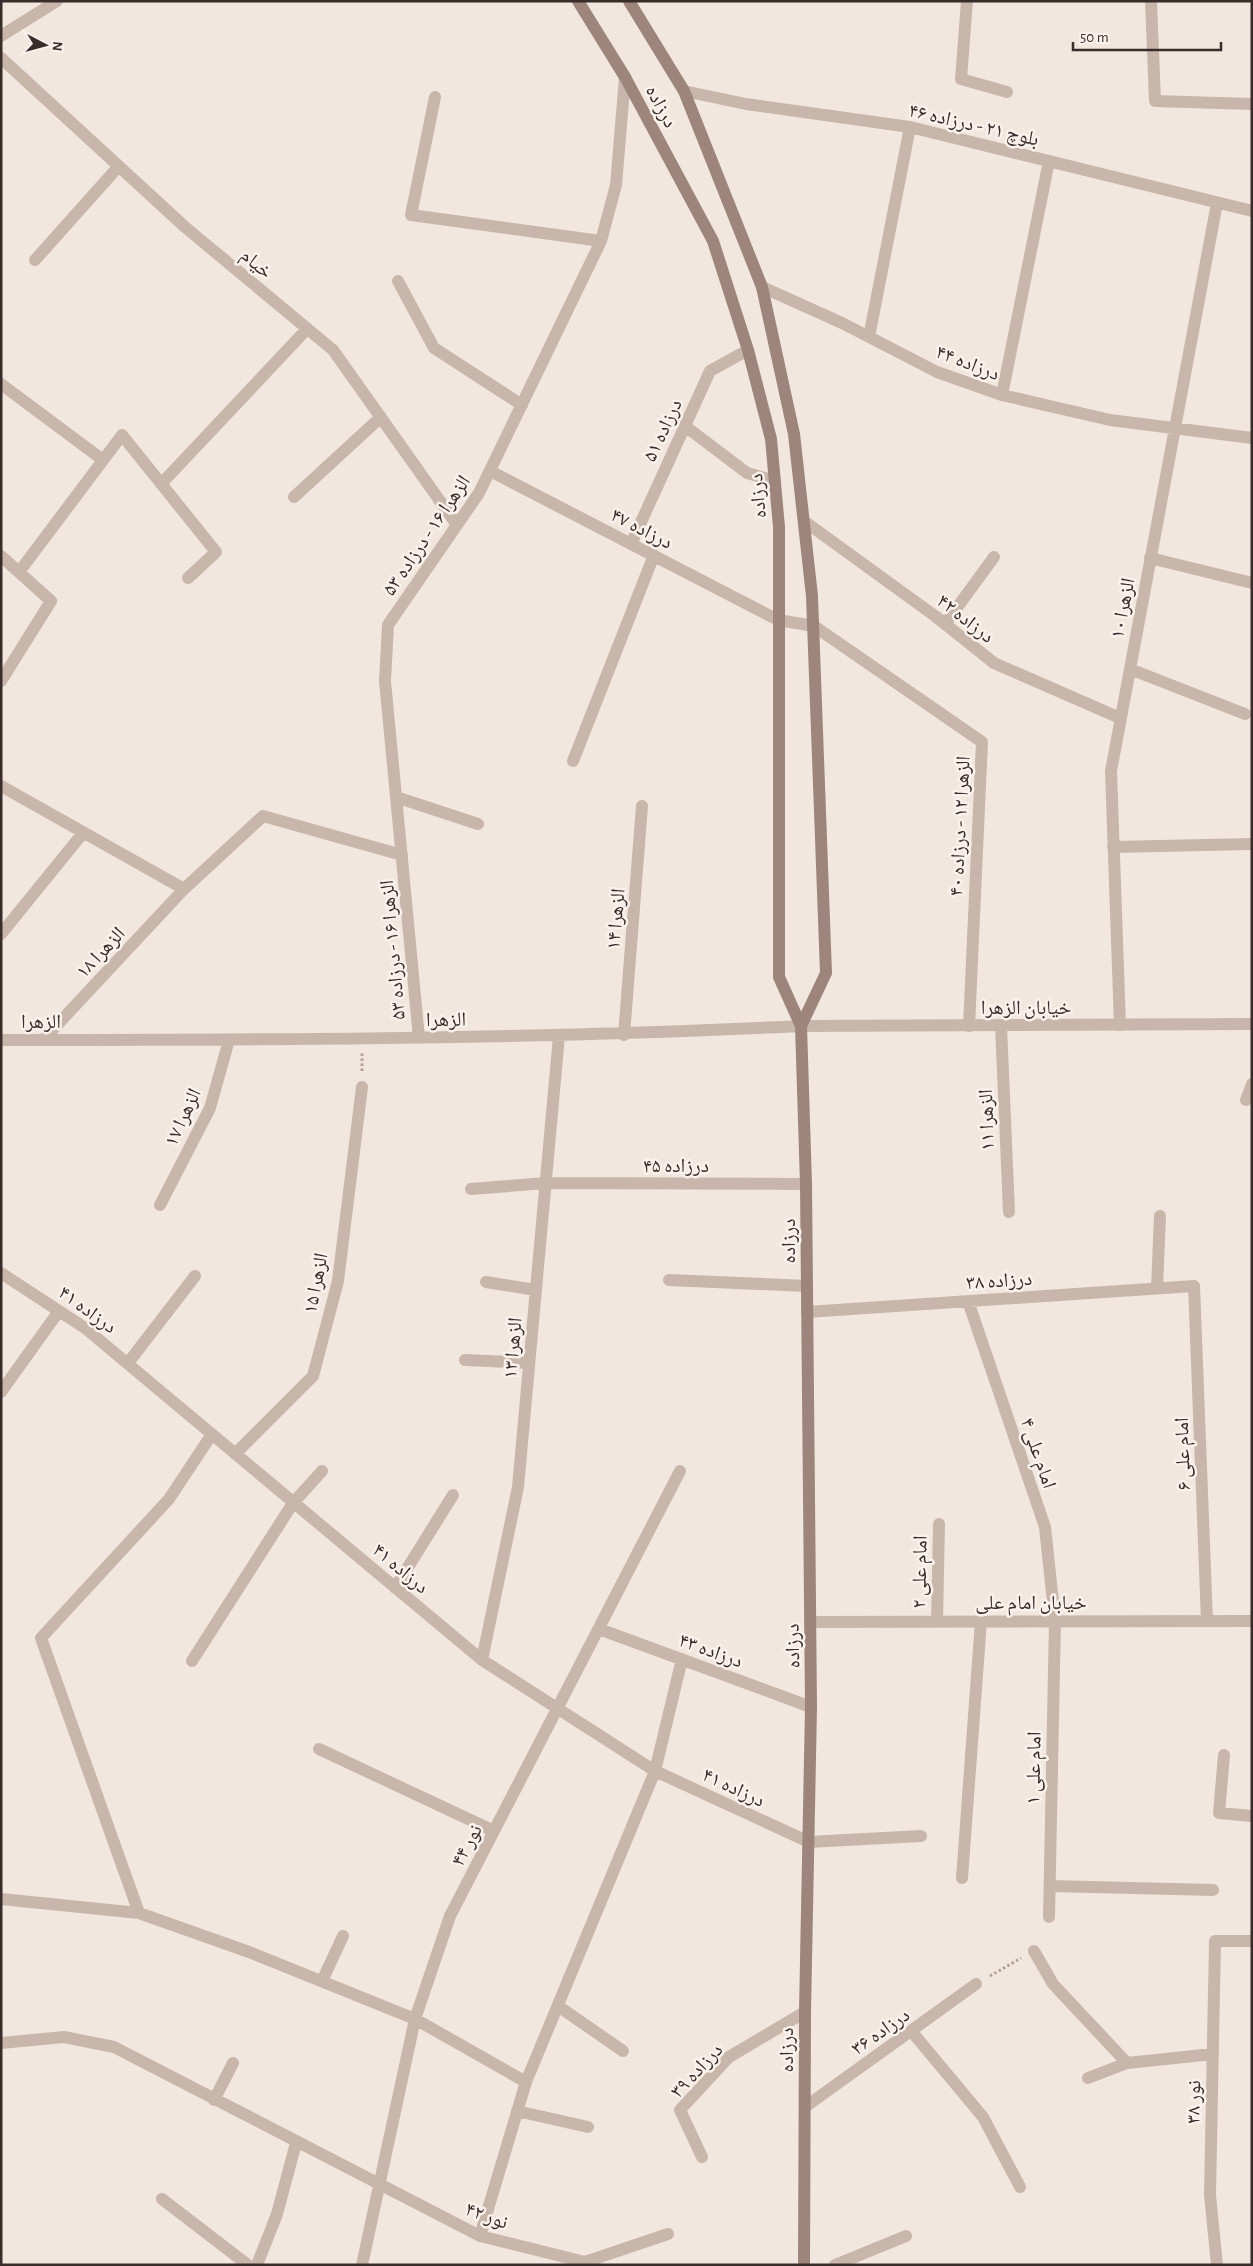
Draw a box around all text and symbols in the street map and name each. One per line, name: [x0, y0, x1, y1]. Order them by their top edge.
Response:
north arrow: [20, 20, 70, 70]
scale bar: [1073, 20, 1220, 52]
text: 50 m: [1080, 30, 1109, 45]
text: N: [49, 41, 64, 52]
street label: درزاده: [642, 82, 680, 131]
street label: بلوچ ۲۱ - درزاده ۴۶: [906, 100, 1041, 152]
street label: خیام: [235, 245, 276, 285]
street label: درزاده ۴۴: [933, 342, 1002, 384]
street label: درزاده ۵۱: [640, 396, 686, 465]
street label: الزهرا ۱۶ - درزاده ۵۳: [379, 472, 474, 599]
street label: درزاده: [746, 473, 770, 519]
street label: درزاده ۴۷: [608, 505, 676, 553]
street label: الزهرا ۱۰: [1107, 576, 1139, 640]
street label: درزاده ۴۲: [933, 591, 998, 647]
street label: الزهرا ۱۲ - درزاده ۴۰: [946, 755, 974, 897]
street label: الزهرا ۱۶ - درزاده ۵۳: [377, 879, 409, 1021]
street label: الزهرا ۱۴: [603, 888, 629, 951]
street label: الزهرا ۱۸: [72, 923, 129, 982]
street label: خیابان الزهرا: [981, 998, 1072, 1019]
street label: الزهرا: [426, 1010, 466, 1030]
street label: الزهرا: [21, 1012, 61, 1032]
street label: الزهرا ۱۷: [161, 1085, 205, 1149]
street label: الزهرا ۱۱: [976, 1089, 998, 1151]
street label: درزاده ۴۵: [643, 1156, 709, 1176]
street label: درزاده: [779, 1219, 799, 1263]
street label: الزهرا ۱۵: [300, 1251, 332, 1315]
street label: درزاده ۳۸: [965, 1269, 1033, 1293]
street label: درزاده ۴۱: [55, 1282, 120, 1337]
street label: الزهرا ۱۳: [500, 1317, 526, 1380]
street label: امام علی ۴: [1014, 1416, 1059, 1492]
street label: امام علی ۶: [1172, 1417, 1197, 1491]
street label: امام علی ۲: [909, 1535, 934, 1609]
street label: درزاده ۴۱: [369, 1540, 432, 1598]
street label: خیابان امام علی: [975, 1593, 1087, 1616]
street label: درزاده: [783, 1623, 803, 1669]
street label: درزاده ۴۳: [676, 1630, 745, 1672]
street label: امام علی ۱: [1023, 1731, 1048, 1805]
street label: درزاده ۴۱: [699, 1765, 768, 1811]
street label: نور ۴۴: [448, 1821, 486, 1870]
street label: درزاده ۳۶: [848, 2005, 913, 2059]
street label: درزاده: [777, 2028, 797, 2072]
street label: درزاده ۳۹: [667, 2040, 727, 2102]
street label: نور ۳۸: [1184, 2080, 1204, 2124]
street label: نور ۴۲: [463, 2199, 511, 2233]

